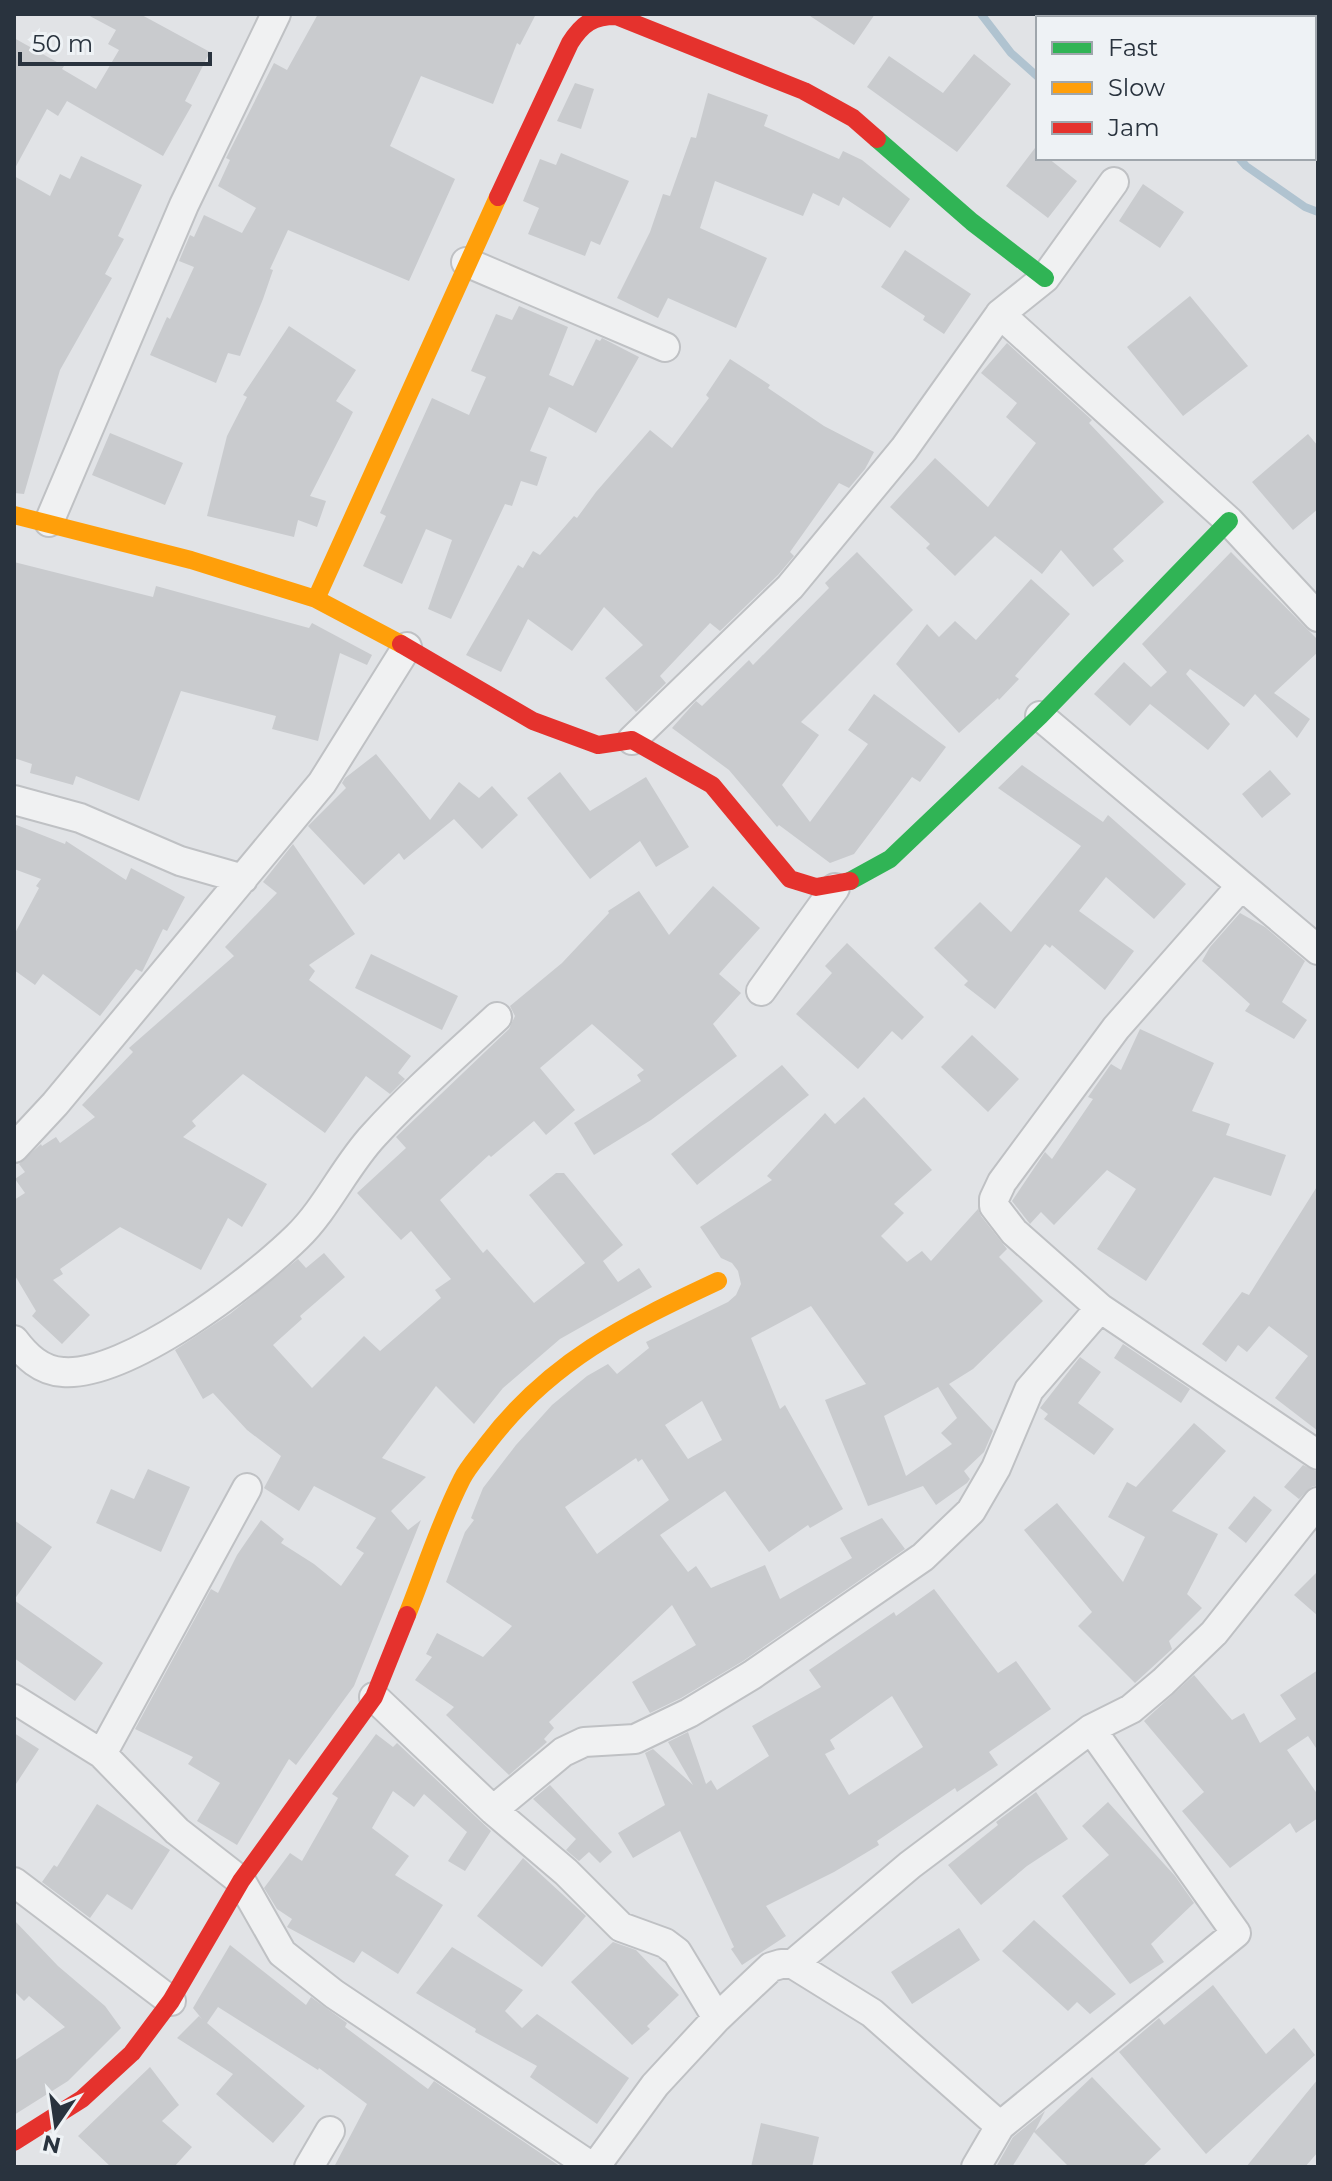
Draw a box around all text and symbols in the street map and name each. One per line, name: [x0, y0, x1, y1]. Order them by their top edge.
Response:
scale bar: [20, 16, 210, 66]
legend: [1036, 16, 1316, 160]
text: 50 m: [32, 29, 93, 58]
text: Fast: [1108, 33, 1159, 62]
text: Slow: [1108, 73, 1165, 102]
text: Jam: [1107, 113, 1160, 142]
north arrow: [16, 2085, 96, 2165]
text: N: [40, 2129, 63, 2159]

